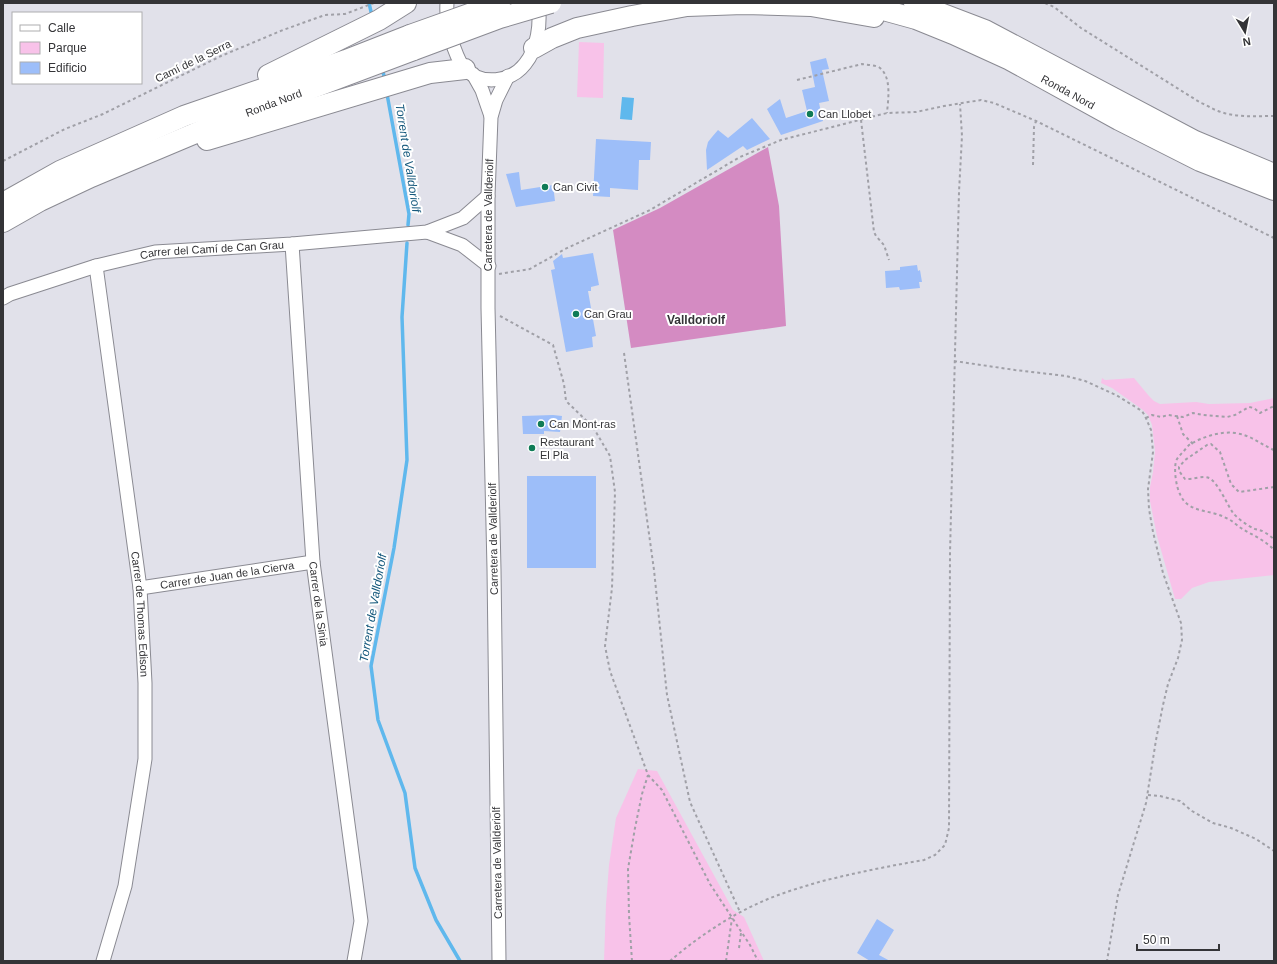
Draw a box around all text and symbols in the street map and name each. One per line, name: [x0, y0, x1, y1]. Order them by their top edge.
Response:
legend: [12, 12, 142, 84]
north arrow: [1225, 12, 1265, 52]
text: Calle: [48, 21, 76, 35]
text: N: [1242, 35, 1252, 48]
street label: Camí de la Serra: [153, 37, 234, 85]
text: Parque: [48, 41, 87, 55]
text: Edificio: [48, 61, 87, 75]
street label: Ronda Nord: [1039, 72, 1097, 112]
street label: Ronda Nord: [244, 87, 303, 119]
water label: Torrent de Valldoriolf: [392, 103, 424, 215]
place label: Can Llobet: [818, 108, 871, 120]
marker: Can Llobet: [805, 109, 815, 119]
street label: Carretera de Vallderiolf: [482, 158, 495, 271]
place label: Can Civit: [553, 181, 598, 193]
marker: Can Civit: [540, 182, 550, 192]
street label: Carrer del Camí de Can Grau: [139, 238, 284, 261]
place label: Can Grau: [584, 308, 632, 320]
marker: Can Grau: [571, 309, 581, 319]
district label: Valldoriolf: [667, 313, 726, 327]
place label: Can Mont-ras: [549, 418, 616, 430]
marker: Can Mont-ras: [536, 419, 546, 429]
place label: Restaurant El Pla: [540, 436, 594, 461]
marker: Restaurant El Pla: [527, 443, 537, 453]
street label: Carretera de Vallderiolf: [486, 482, 500, 595]
street label: Carrer de Thomas Edison: [129, 551, 151, 677]
water label: Torrent de Valldoriolf: [357, 551, 390, 663]
street label: Carrer de Juan de la Cierva: [159, 559, 296, 591]
street label: Carrer de la Sinia: [307, 561, 330, 648]
street label: Carretera de Vallderiolf: [490, 806, 504, 919]
scale bar: [1137, 926, 1219, 952]
text: 50 m: [1143, 933, 1170, 947]

